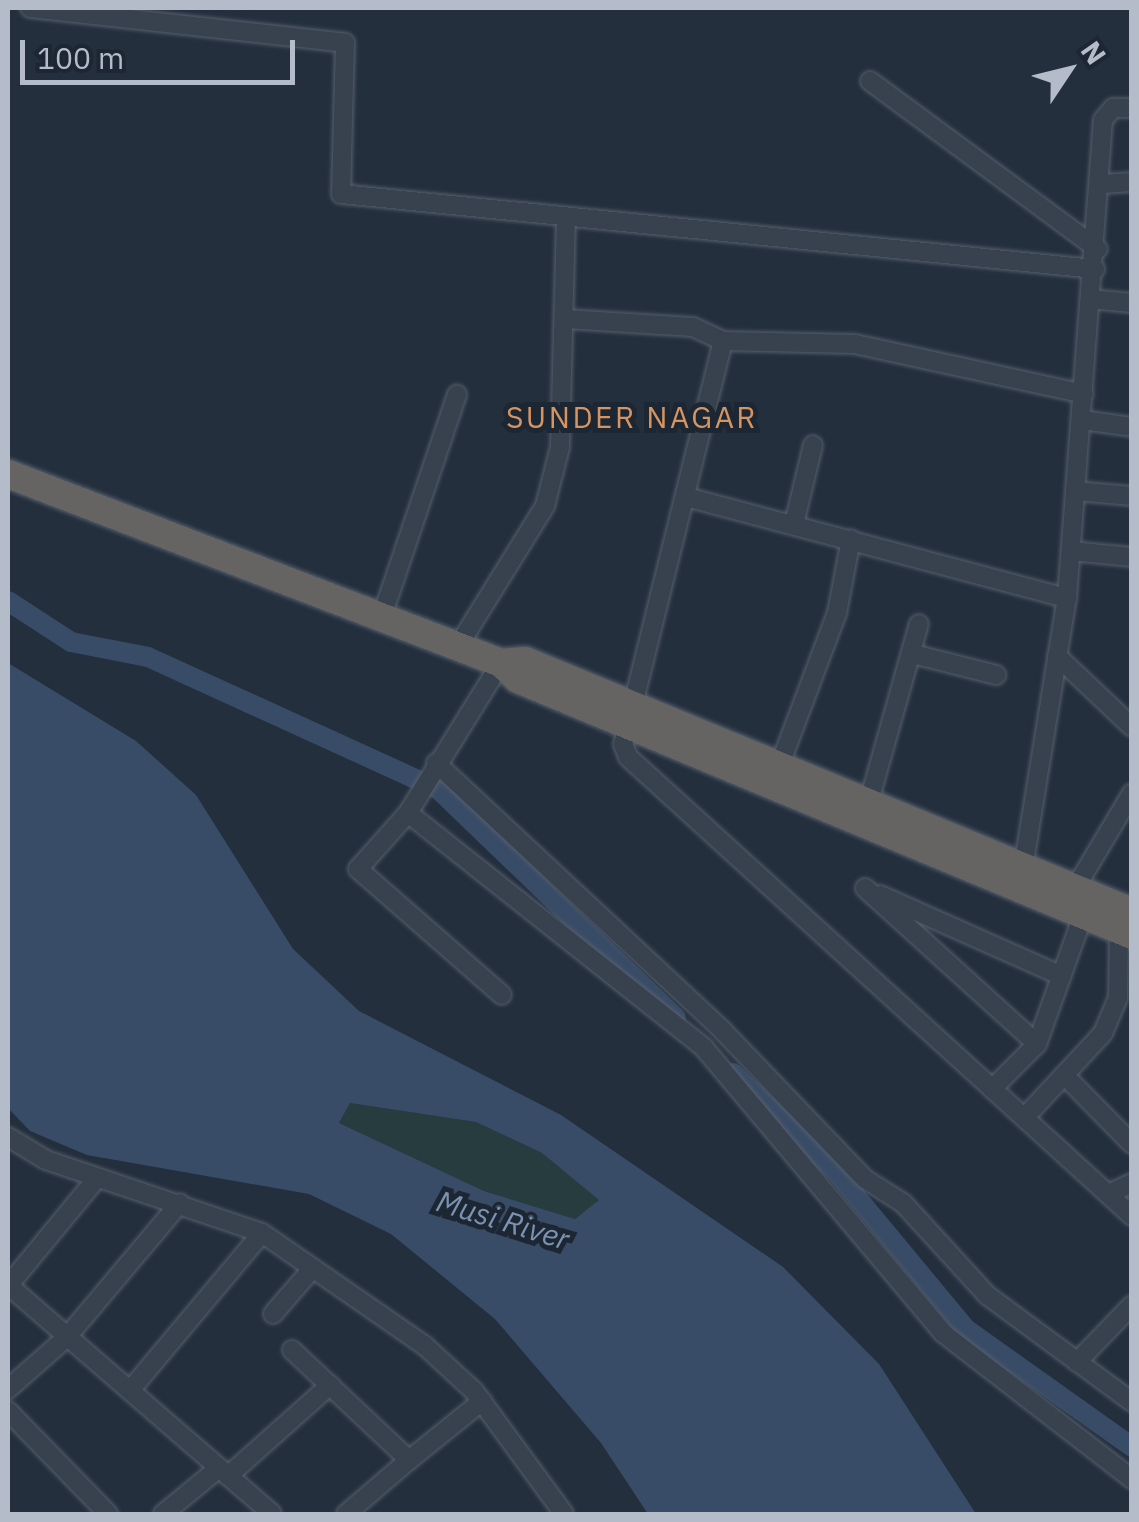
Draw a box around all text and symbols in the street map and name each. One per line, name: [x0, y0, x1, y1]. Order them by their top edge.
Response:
scale bar: [25, 20, 300, 82]
north arrow: [1019, 20, 1119, 120]
text: N: [1073, 34, 1115, 71]
text: 100 m: [37, 38, 124, 77]
district label: SUNDER NAGAR: [506, 399, 758, 435]
water label: Musi River: [432, 1183, 574, 1257]

